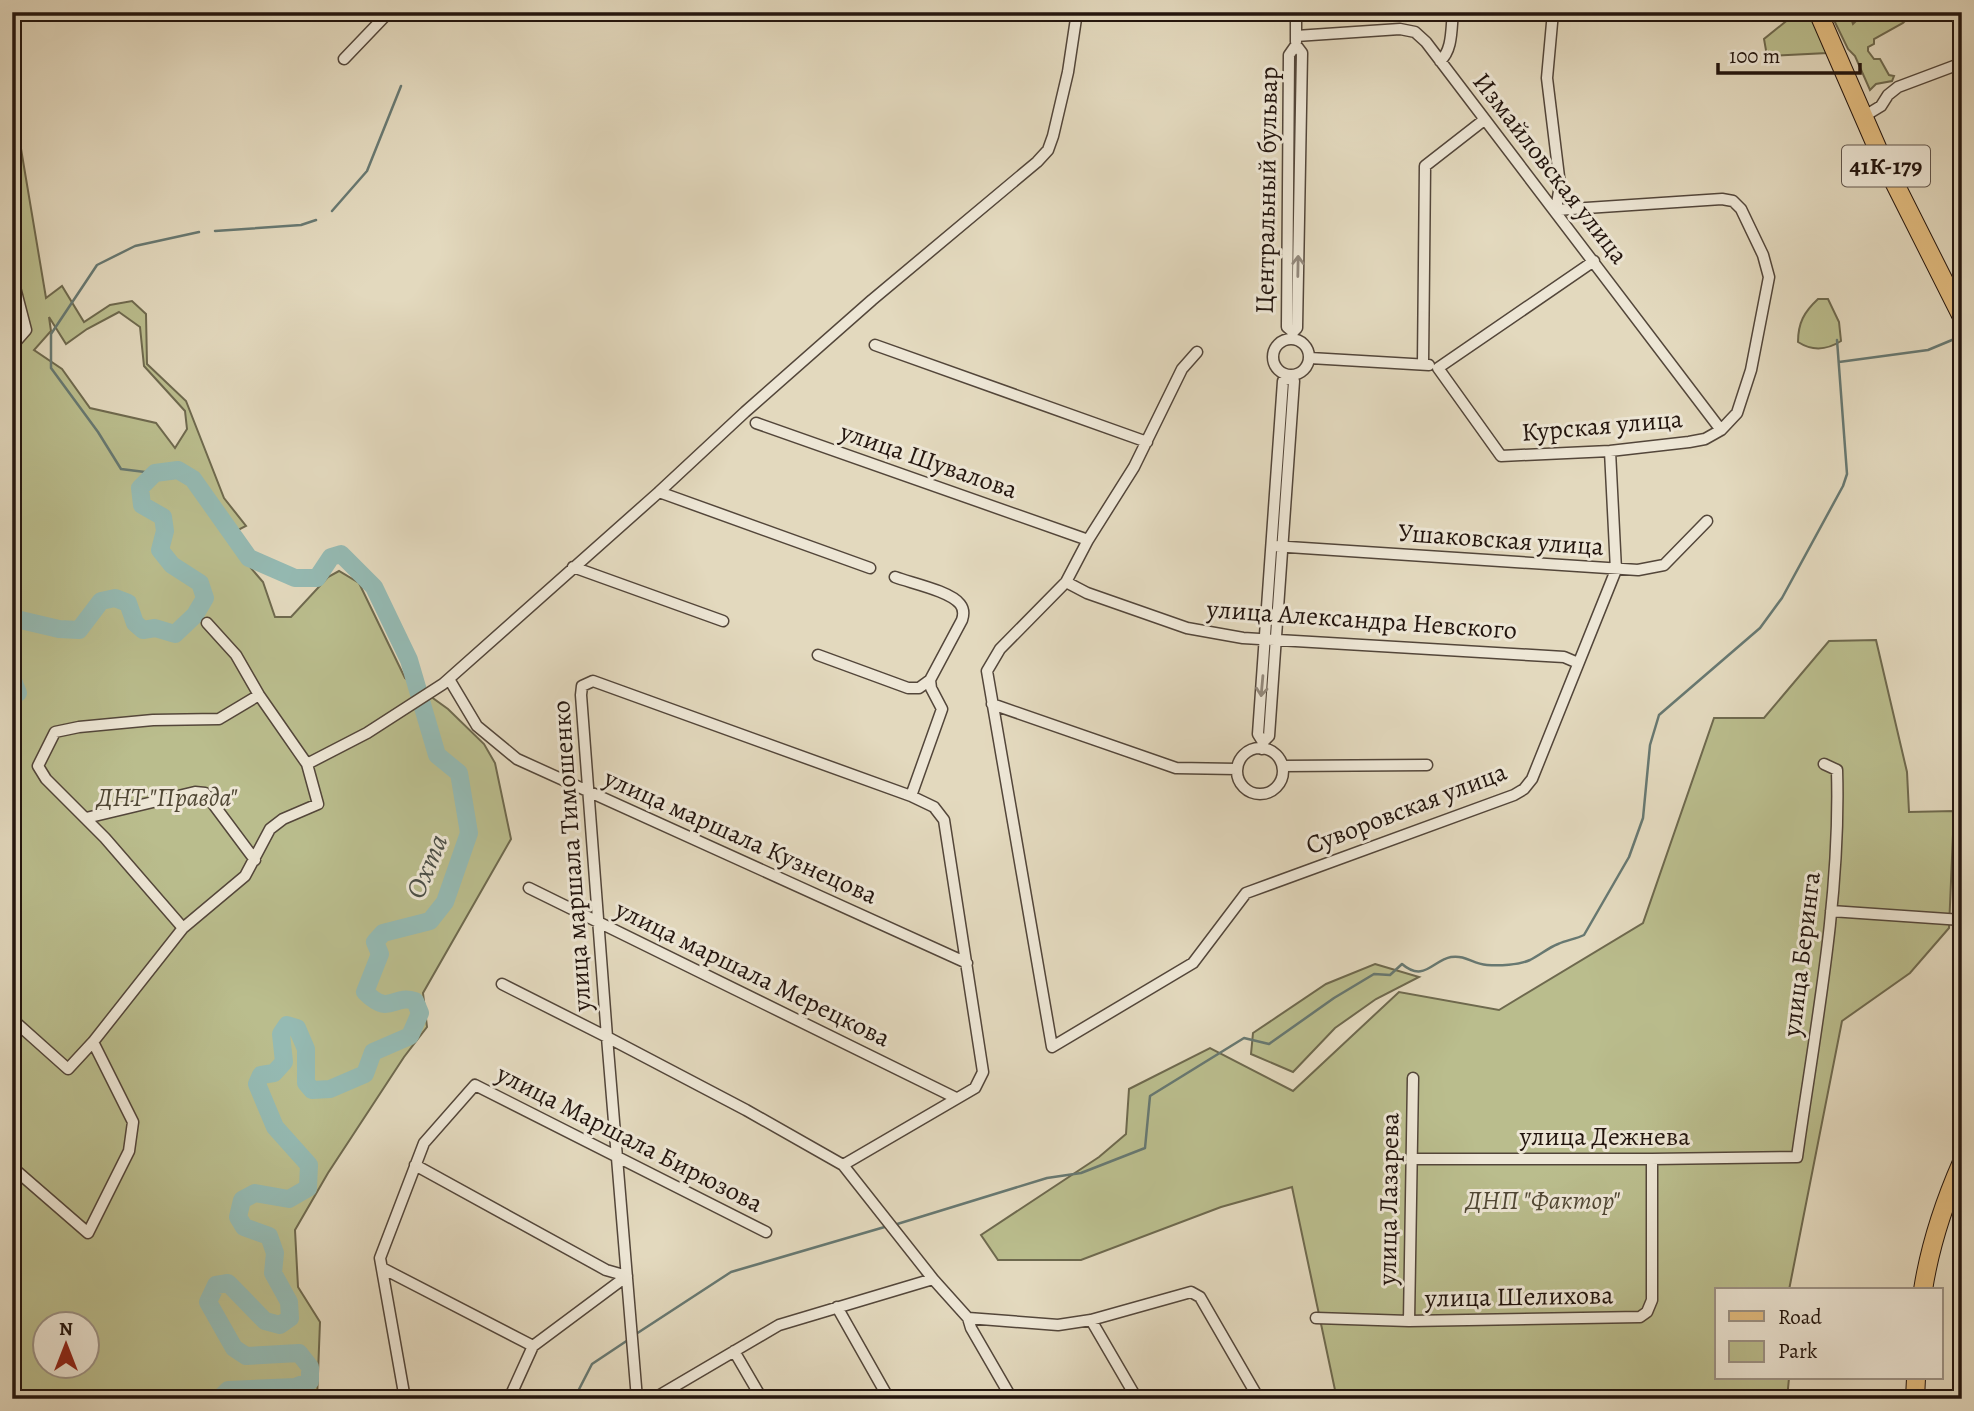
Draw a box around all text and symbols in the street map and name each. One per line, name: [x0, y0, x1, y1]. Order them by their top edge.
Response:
scale bar: [1718, 32, 1860, 76]
text: 100 m: [1729, 42, 1780, 70]
street label: Измайловская улица: [1465, 65, 1636, 271]
street label: Центральный бульвар: [1247, 66, 1286, 314]
road number: 41К-179: [1842, 146, 1930, 186]
one-way arrow: [1292, 255, 1305, 278]
street label: Курская улица: [1520, 401, 1684, 450]
street label: улица Шувалова: [835, 413, 1022, 507]
street label: Ушаковская улица: [1397, 515, 1605, 564]
street label: улица Александра Невского: [1205, 591, 1518, 648]
one-way arrow: [1255, 674, 1268, 697]
street label: улица маршала Тимошенко: [543, 699, 600, 1014]
street label: Суворовская улица: [1301, 754, 1512, 863]
street label: улица маршала Кузнецова: [598, 760, 883, 913]
park label: ДНТ "Правда": [95, 780, 237, 815]
water label: Охта: [396, 828, 457, 904]
street label: улица Беринга: [1774, 870, 1829, 1039]
street label: улица маршала Мерецкова: [609, 891, 896, 1055]
street label: улица Маршала Бирюзова: [490, 1056, 769, 1221]
street label: улица Лазарева: [1369, 1112, 1408, 1287]
street label: улица Дежнева: [1519, 1119, 1690, 1154]
park label: ДНП "Фактор": [1464, 1183, 1620, 1218]
street label: улица Шелихова: [1423, 1277, 1614, 1316]
legend: [1715, 1288, 1942, 1380]
text: Road: [1778, 1303, 1822, 1331]
north arrow: [32, 1310, 102, 1380]
text: N: [59, 1316, 73, 1342]
text: Park: [1778, 1337, 1818, 1365]

